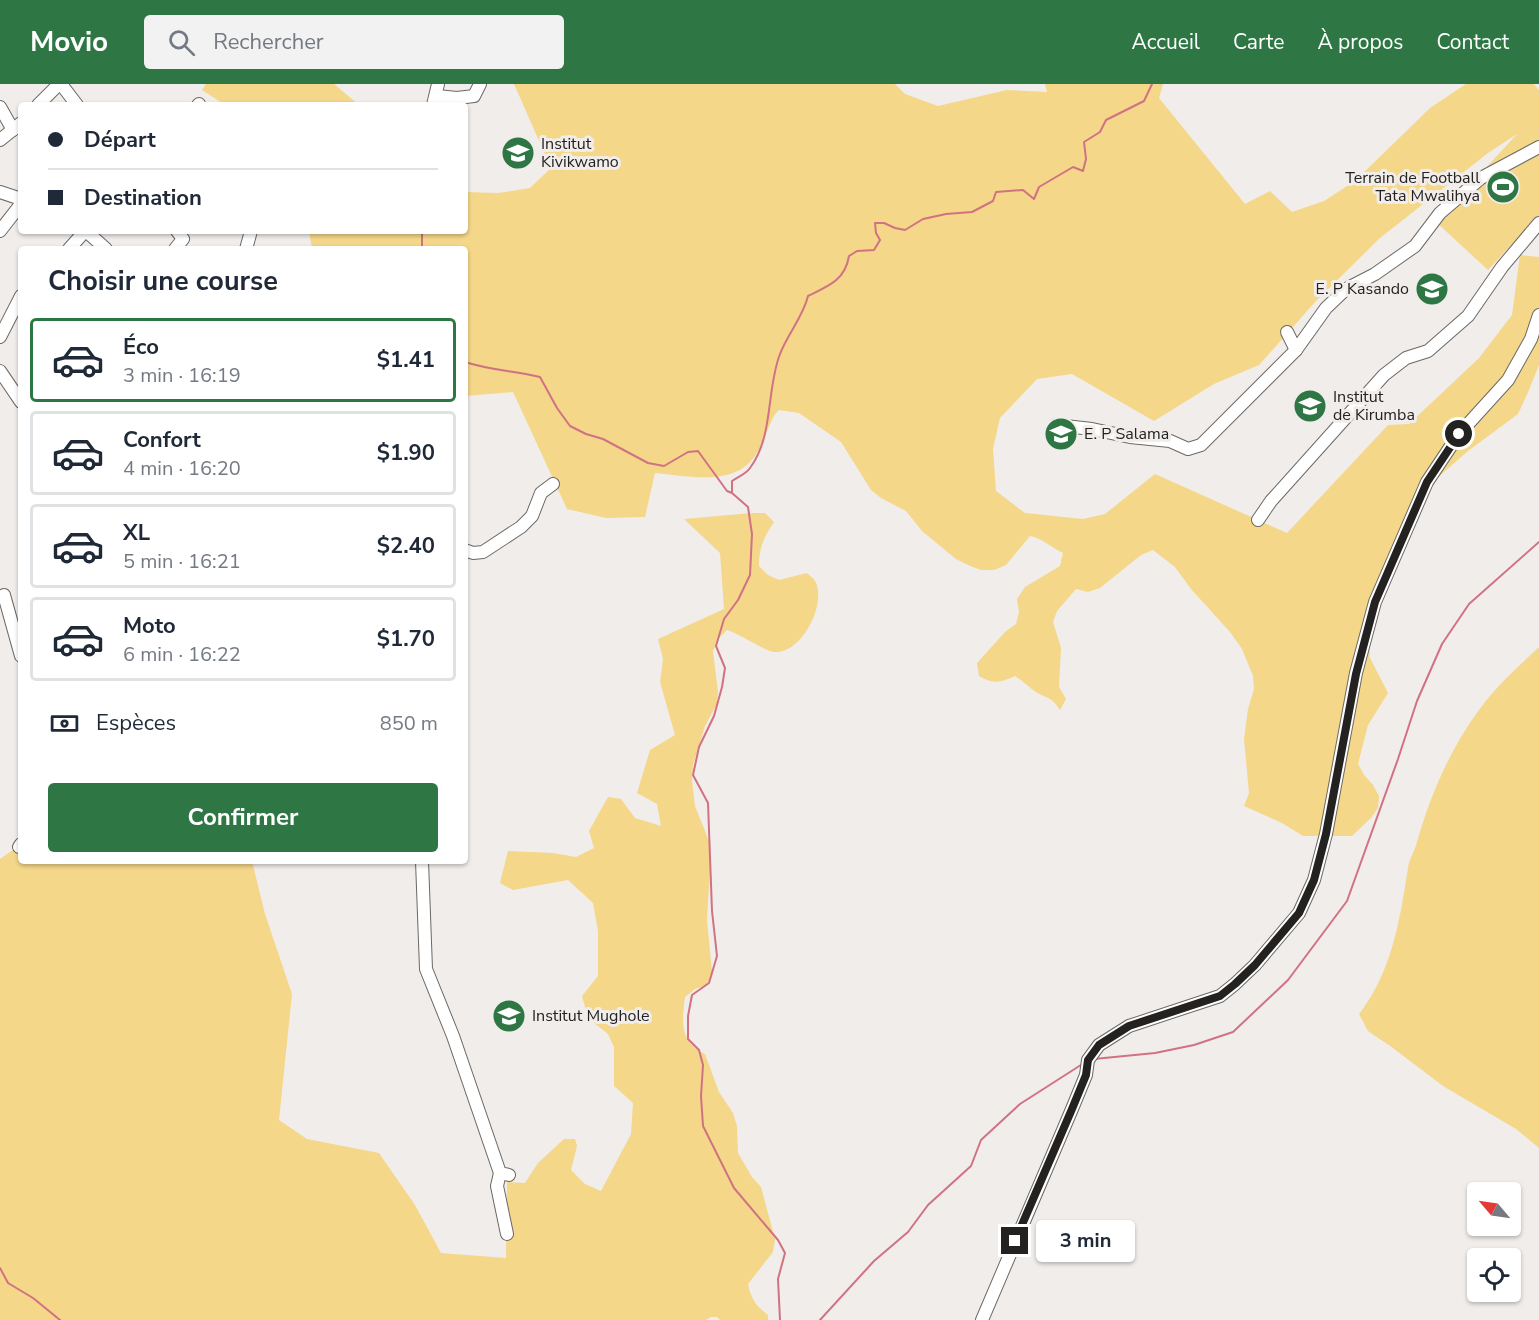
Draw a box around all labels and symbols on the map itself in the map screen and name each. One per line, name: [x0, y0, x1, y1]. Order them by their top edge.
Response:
place label: Institut Kivikwamo: [541, 133, 619, 173]
school or university icon: Institut Kivikwamo: [500, 135, 536, 171]
place label: Terrain de Football Tata Mwalihya: [1345, 167, 1480, 207]
sports icon: Terrain de Football Tata Mwalihya: [1485, 169, 1521, 205]
school or university icon: E. P Kasando: [1414, 271, 1450, 307]
place label: E. P Kasando: [1316, 278, 1409, 300]
place label: Institut de Kirumba: [1333, 386, 1415, 426]
school or university icon: Institut de Kirumba: [1292, 388, 1328, 424]
school or university icon: E. P Salama: [1043, 416, 1079, 452]
route start: [1445, 420, 1472, 447]
place label: E. P Salama: [1084, 423, 1169, 445]
school or university icon: Institut Mughole: [491, 998, 527, 1034]
place label: Institut Mughole: [532, 1005, 650, 1027]
north arrow: [1467, 1182, 1521, 1236]
callout: 3 min: [1036, 1220, 1135, 1262]
route end: [1001, 1227, 1028, 1254]

